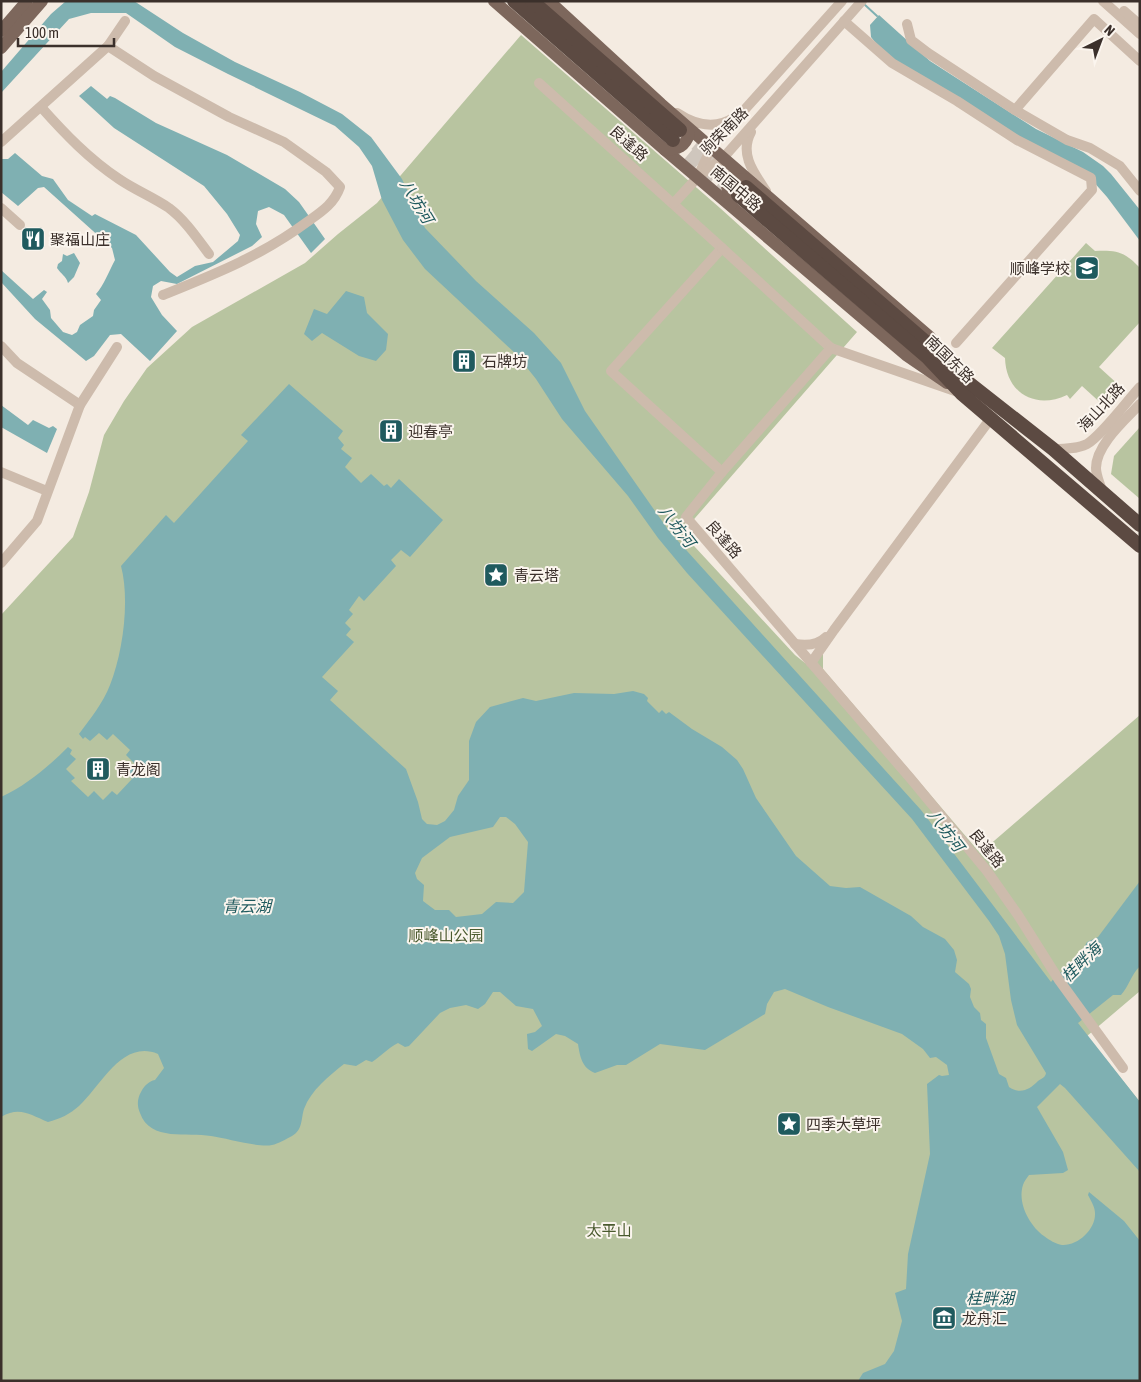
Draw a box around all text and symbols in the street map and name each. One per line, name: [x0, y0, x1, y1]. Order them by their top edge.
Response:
scale bar: [18, 15, 114, 47]
north arrow: [1076, 15, 1126, 65]
text: N: [1101, 22, 1118, 39]
text: 100 m: [25, 24, 59, 41]
street label: 驹荣南路: [697, 104, 751, 158]
street label: 良逢路: [607, 122, 651, 164]
street label: 南国中路: [708, 162, 764, 214]
water label: 八坊河: [397, 176, 439, 229]
restaurant icon: 聚福山庄: [20, 226, 46, 252]
place label: 聚福山庄: [50, 231, 110, 248]
school or university icon: 顺峰学校: [1074, 255, 1100, 281]
place label: 顺峰学校: [1010, 260, 1070, 277]
street label: 南国东路: [923, 332, 977, 386]
building icon: 石牌坊: [451, 348, 477, 374]
place label: 石牌坊: [482, 353, 527, 370]
street label: 海山北路: [1074, 379, 1128, 435]
building icon: 迎春亭: [378, 418, 404, 444]
place label: 迎春亭: [408, 423, 453, 440]
water label: 八坊河: [655, 502, 701, 553]
street label: 良逢路: [703, 516, 745, 562]
place icon: 青云塔: [483, 562, 509, 588]
place label: 青云塔: [514, 567, 559, 584]
building icon: 青龙阁: [85, 756, 111, 782]
place label: 青龙阁: [116, 761, 161, 778]
water label: 八坊河: [924, 805, 969, 857]
street label: 良逢路: [966, 825, 1008, 871]
water label: 青云湖: [223, 897, 274, 915]
park label: 顺峰山公园: [408, 927, 484, 944]
water label: 桂畔海: [1057, 937, 1106, 985]
place icon: 四季大草坪: [776, 1111, 802, 1137]
place label: 四季大草坪: [806, 1116, 881, 1133]
park label: 太平山: [586, 1222, 632, 1239]
water label: 桂畔湖: [966, 1289, 1017, 1307]
museum icon: 龙舟汇: [931, 1305, 957, 1331]
place label: 龙舟汇: [962, 1310, 1007, 1327]

